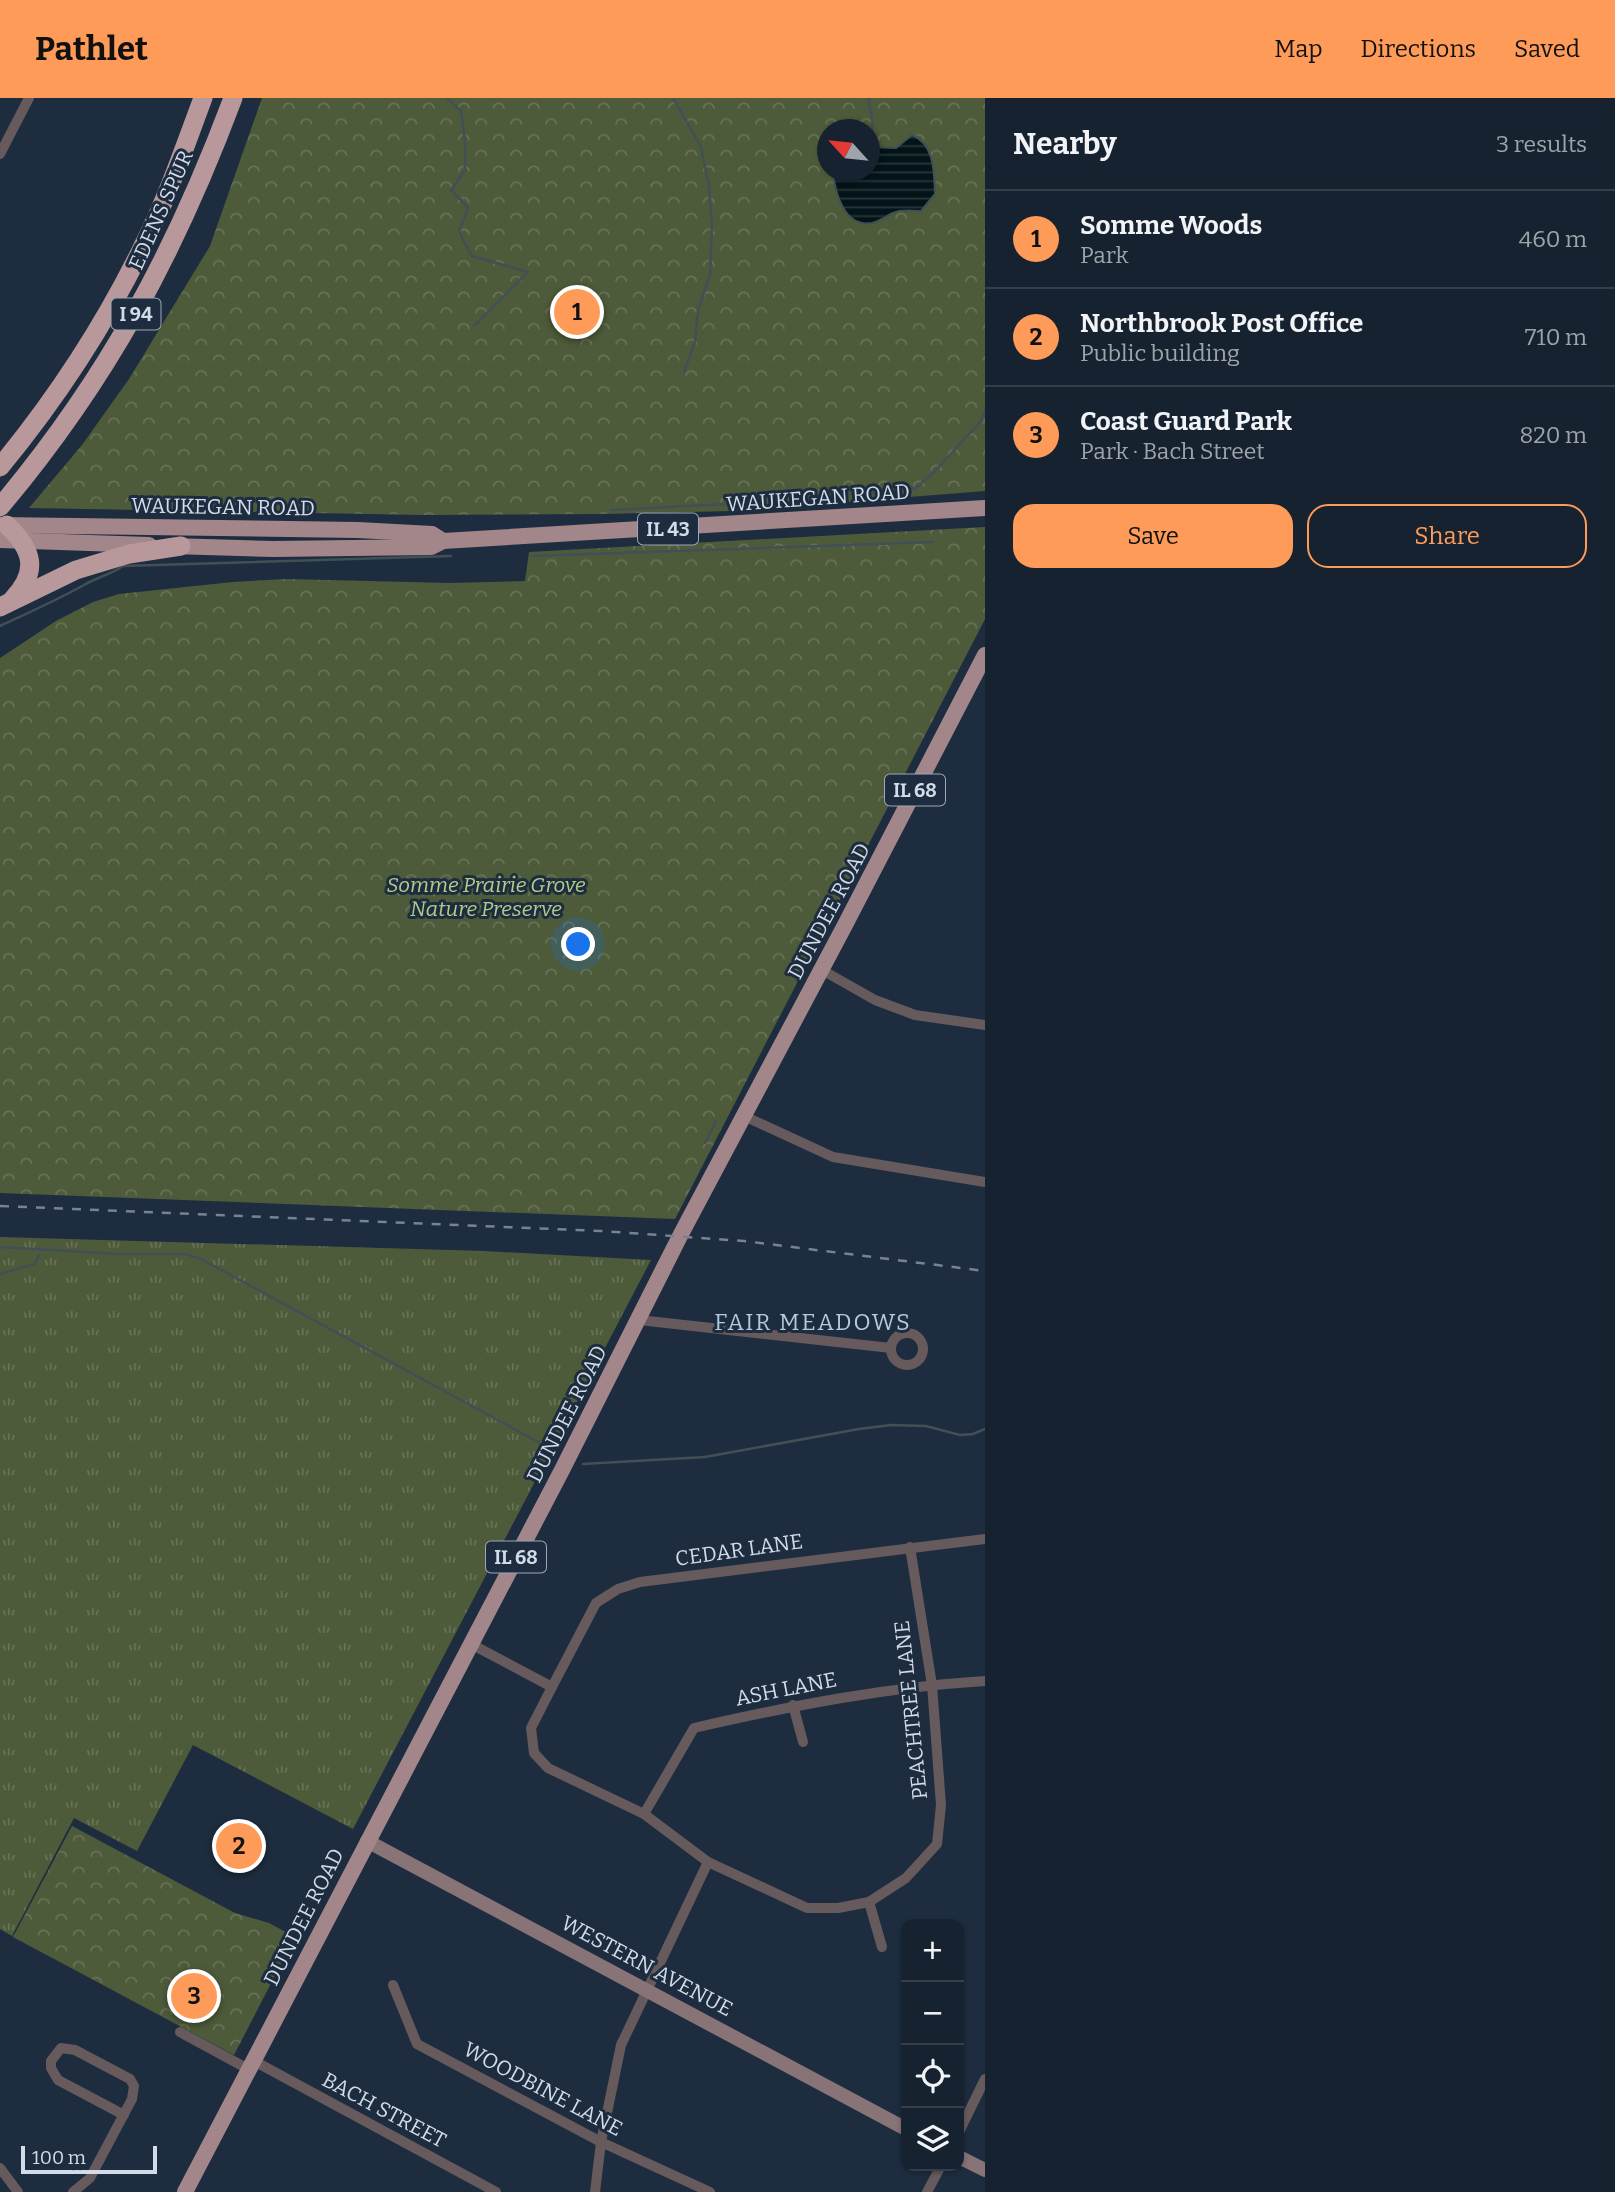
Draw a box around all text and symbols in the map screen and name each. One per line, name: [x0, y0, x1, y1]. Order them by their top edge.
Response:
text: Pathlet: [35, 29, 148, 69]
text: Map: [1274, 35, 1323, 63]
text: Directions: [1361, 35, 1476, 63]
text: Saved: [1514, 35, 1580, 63]
north arrow: [817, 119, 880, 182]
text: Nearby: [1013, 126, 1117, 162]
text: 3 results: [1496, 130, 1587, 158]
street label: EDENS SPUR: [123, 146, 199, 274]
text: Somme Woods: [1080, 210, 1262, 241]
text: 1: [1031, 225, 1041, 253]
text: 460 m: [1519, 225, 1587, 253]
text: Park: [1080, 241, 1129, 269]
pin: 1: [554, 286, 600, 338]
road number: I 94: [111, 298, 160, 330]
text: Northbrook Post Office: [1080, 308, 1363, 339]
text: 2: [1030, 323, 1042, 351]
text: 710 m: [1525, 323, 1587, 351]
text: Public building: [1080, 339, 1240, 367]
text: Coast Guard Park: [1080, 406, 1292, 437]
text: 3: [1029, 421, 1043, 449]
text: 820 m: [1519, 421, 1587, 449]
text: Park · Bach Street: [1080, 437, 1265, 465]
street label: WAUKEGAN ROAD: [725, 479, 911, 517]
street label: WAUKEGAN ROAD: [131, 492, 315, 522]
button: Save: [1013, 504, 1293, 568]
button: Share: [1307, 504, 1587, 568]
road number: IL 43: [638, 514, 698, 544]
road number: IL 68: [885, 775, 945, 806]
street label: DUNDEE ROAD: [782, 838, 876, 984]
park label: Somme Prairie Grove Nature Preserve: [386, 872, 586, 922]
your location: [561, 927, 595, 961]
district label: FAIR MEADOWS: [714, 1308, 912, 1336]
street label: DUNDEE ROAD: [521, 1341, 613, 1487]
street label: CEDAR LANE: [673, 1528, 805, 1572]
road number: IL 68: [486, 1541, 546, 1572]
street label: PEACHTREE LANE: [889, 1619, 933, 1801]
street label: ASH LANE: [733, 1666, 839, 1712]
pin: 2: [216, 1820, 262, 1872]
street label: DUNDEE ROAD: [258, 1844, 350, 1990]
street label: WESTERN AVENUE: [557, 1910, 737, 2022]
map controls: [901, 1919, 964, 2171]
button: +: [901, 1919, 964, 1982]
pin: 3: [171, 1970, 217, 2022]
button: −: [901, 1982, 964, 2045]
street label: WOODBINE LANE: [459, 2036, 627, 2142]
button: locate: [901, 2045, 964, 2108]
street label: BACH STREET: [318, 2066, 450, 2154]
button: layers: [901, 2108, 964, 2171]
scale bar: [21, 2143, 158, 2175]
text: 100 m: [32, 2146, 86, 2169]

